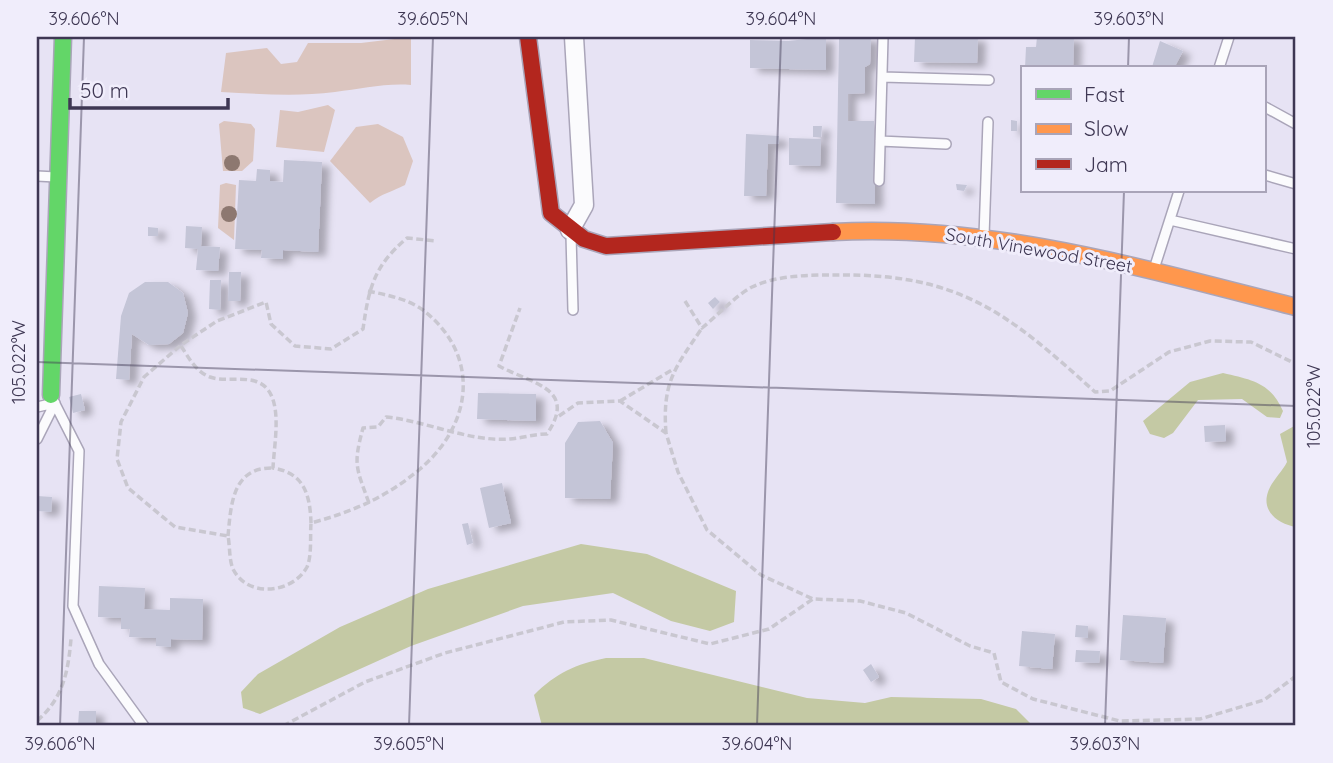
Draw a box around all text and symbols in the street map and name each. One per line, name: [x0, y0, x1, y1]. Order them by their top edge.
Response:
text: 39.606°N: [48, 7, 120, 30]
text: 39.605°N: [397, 7, 469, 30]
text: 39.604°N: [746, 7, 816, 30]
text: 39.603°N: [1094, 7, 1164, 30]
scale bar: [70, 66, 228, 110]
legend: [1021, 66, 1266, 192]
text: 50 m: [80, 77, 129, 103]
text: Fast: [1084, 81, 1125, 107]
text: Slow: [1084, 115, 1129, 141]
text: Jam: [1084, 151, 1128, 177]
street label: South Vinewood Street: [944, 222, 1134, 278]
text: 105.022°W: [7, 320, 30, 404]
text: 105.022°W: [1302, 364, 1325, 448]
text: 39.606°N: [24, 732, 96, 755]
text: 39.605°N: [373, 732, 445, 755]
text: 39.604°N: [722, 732, 792, 755]
text: 39.603°N: [1070, 732, 1140, 755]

